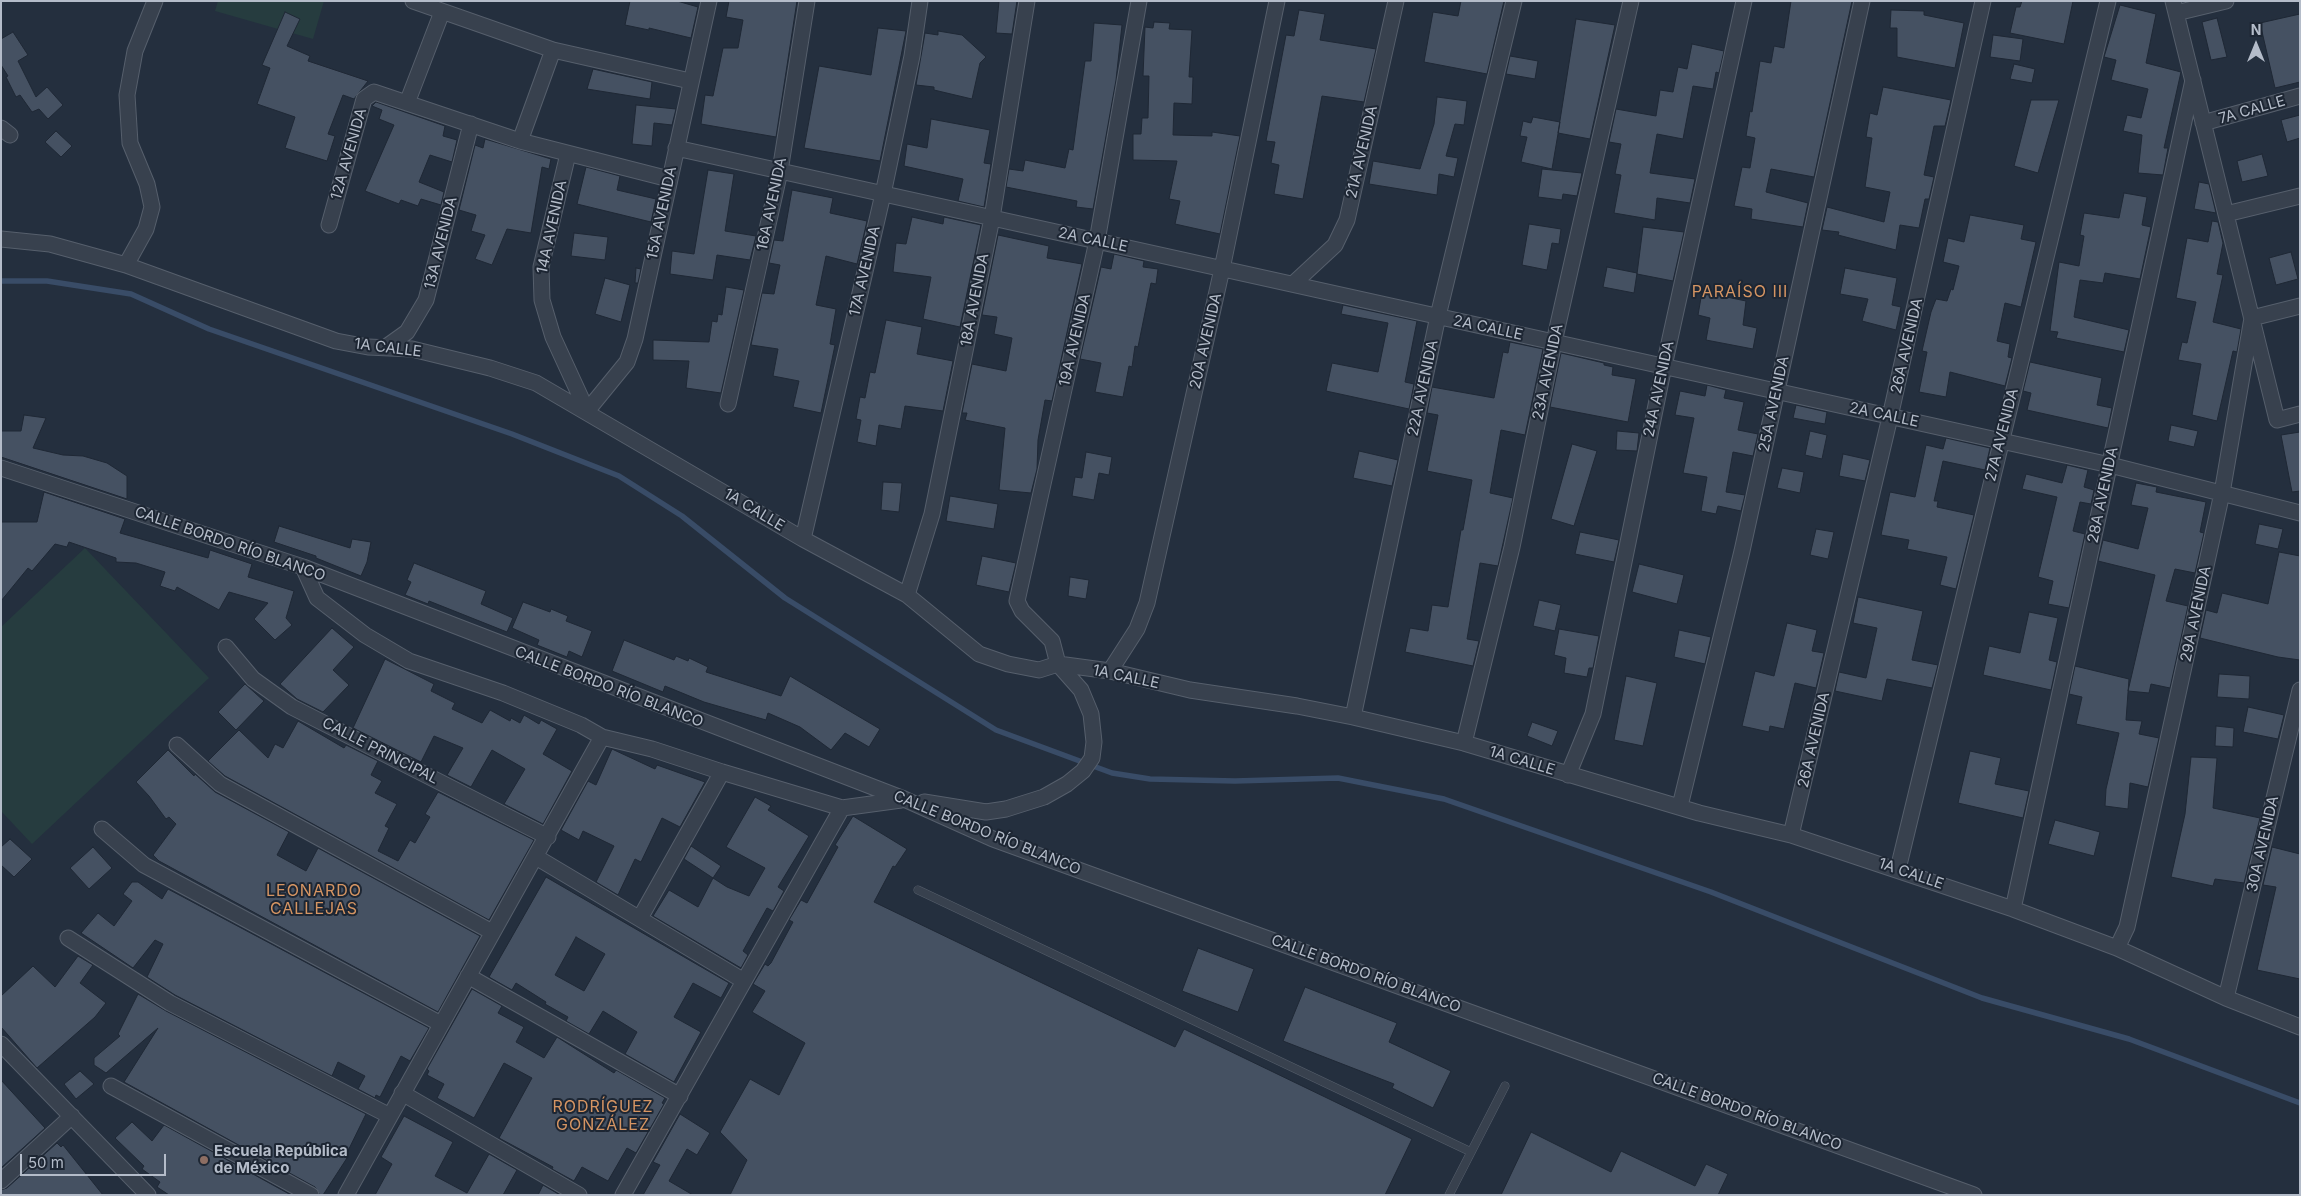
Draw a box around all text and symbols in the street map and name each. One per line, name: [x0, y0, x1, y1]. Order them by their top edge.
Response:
north arrow: [2231, 20, 2281, 70]
text: N: [2251, 21, 2261, 38]
street label: 7A CALLE: [2217, 92, 2287, 128]
street label: 21A AVENIDA: [1343, 104, 1381, 200]
street label: 12A AVENIDA: [327, 106, 371, 202]
street label: 16A AVENIDA: [753, 156, 791, 252]
street label: 15A AVENIDA: [643, 165, 681, 261]
street label: 14A AVENIDA: [533, 179, 571, 275]
street label: 13A AVENIDA: [421, 195, 461, 291]
street label: 17A AVENIDA: [846, 224, 884, 318]
street label: 2A CALLE: [1057, 224, 1129, 256]
street label: 18A AVENIDA: [957, 252, 993, 348]
district label: PARAÍSO III: [1690, 282, 1790, 302]
street label: 20A AVENIDA: [1186, 291, 1226, 391]
street label: 19A AVENIDA: [1056, 292, 1094, 388]
street label: 26A AVENIDA: [1887, 296, 1927, 396]
street label: 2A CALLE: [1452, 312, 1524, 344]
street label: 23A AVENIDA: [1529, 322, 1567, 422]
street label: 1A CALLE: [353, 335, 423, 361]
street label: 22A AVENIDA: [1404, 338, 1442, 438]
street label: 24A AVENIDA: [1640, 339, 1678, 439]
street label: 25A AVENIDA: [1755, 354, 1793, 454]
street label: 27A AVENIDA: [1982, 387, 2022, 483]
street label: 2A CALLE: [1848, 399, 1920, 431]
street label: 28A AVENIDA: [2084, 445, 2122, 545]
street label: 1A CALLE: [720, 485, 788, 535]
street label: CALLE BORDO RÍO BLANCO: [132, 503, 328, 585]
street label: 29A AVENIDA: [2177, 564, 2215, 664]
street label: CALLE BORDO RÍO BLANCO: [512, 643, 706, 731]
street label: 1A CALLE: [1091, 661, 1161, 693]
street label: 26A AVENIDA: [1794, 690, 1834, 790]
street label: CALLE PRINCIPAL: [319, 714, 441, 788]
street label: 1A CALLE: [1487, 743, 1557, 779]
street label: CALLE BORDO RÍO BLANCO: [891, 787, 1083, 879]
street label: 30A AVENIDA: [2243, 794, 2283, 894]
street label: 1A CALLE: [1876, 854, 1946, 894]
district label: LEONARDO CALLEJAS: [265, 881, 363, 919]
street label: CALLE BORDO RÍO BLANCO: [1269, 931, 1463, 1017]
street label: CALLE BORDO RÍO BLANCO: [1650, 1069, 1844, 1155]
district label: RODRÍGUEZ GONZÁLEZ: [551, 1097, 655, 1135]
place label: Escuela República de México: [214, 1142, 348, 1177]
scale bar: [22, 1144, 169, 1176]
text: 50 m: [28, 1153, 64, 1172]
marker: Escuela República de México: [198, 1154, 210, 1166]

